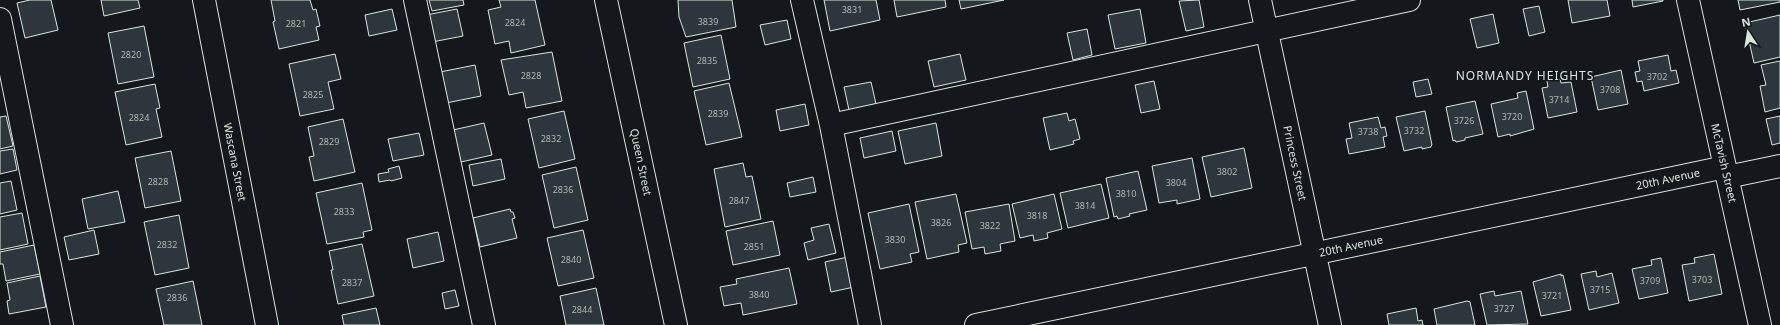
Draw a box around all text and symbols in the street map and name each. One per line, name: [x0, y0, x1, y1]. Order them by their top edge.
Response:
house number: 3831: [842, 3, 862, 16]
north arrow: [1728, 12, 1768, 52]
text: N: [1740, 13, 1752, 30]
house number: 3839: [698, 15, 718, 28]
house number: 2824: [505, 16, 525, 29]
house number: 2821: [286, 17, 306, 30]
house number: 2820: [121, 48, 141, 61]
house number: 2835: [697, 54, 717, 67]
district label: NORMANDY HEIGHTS: [1456, 67, 1594, 84]
house number: 2828: [521, 69, 541, 82]
house number: 3702: [1647, 70, 1667, 83]
house number: 3708: [1600, 83, 1620, 96]
house number: 2825: [303, 88, 323, 101]
house number: 3714: [1549, 93, 1569, 106]
house number: 2839: [708, 107, 728, 120]
house number: 3720: [1502, 110, 1522, 123]
house number: 2824: [129, 111, 149, 124]
house number: 3726: [1454, 114, 1474, 127]
street label: Wascana Street: [221, 121, 250, 202]
street label: McTavish Street: [1708, 122, 1741, 204]
street label: Princess Street: [1280, 124, 1311, 202]
house number: 3732: [1404, 124, 1424, 137]
house number: 3738: [1358, 125, 1378, 138]
street label: Queen Street: [627, 127, 656, 197]
house number: 2832: [541, 132, 561, 145]
house number: 2829: [319, 135, 339, 148]
street label: 20th Avenue: [1635, 164, 1701, 193]
house number: 3802: [1217, 165, 1237, 178]
house number: 2828: [148, 175, 168, 188]
house number: 3804: [1166, 176, 1186, 189]
house number: 2836: [553, 183, 573, 196]
house number: 3810: [1116, 187, 1136, 200]
house number: 2847: [729, 194, 749, 207]
house number: 3814: [1075, 199, 1095, 212]
house number: 2833: [334, 205, 354, 218]
house number: 3818: [1027, 209, 1047, 222]
house number: 3826: [931, 216, 951, 229]
house number: 3822: [980, 219, 1000, 232]
street label: 20th Avenue: [1318, 231, 1384, 260]
house number: 3830: [885, 233, 905, 246]
house number: 2832: [157, 238, 177, 251]
house number: 2851: [744, 240, 764, 253]
house number: 2840: [561, 253, 581, 266]
house number: 3703: [1692, 273, 1712, 286]
house number: 3709: [1640, 274, 1660, 287]
house number: 2837: [342, 276, 362, 289]
house number: 3715: [1590, 283, 1610, 296]
house number: 3840: [749, 288, 769, 301]
house number: 3721: [1542, 289, 1562, 302]
house number: 2836: [167, 291, 187, 304]
house number: 3727: [1494, 302, 1514, 315]
house number: 2844: [572, 303, 592, 316]

